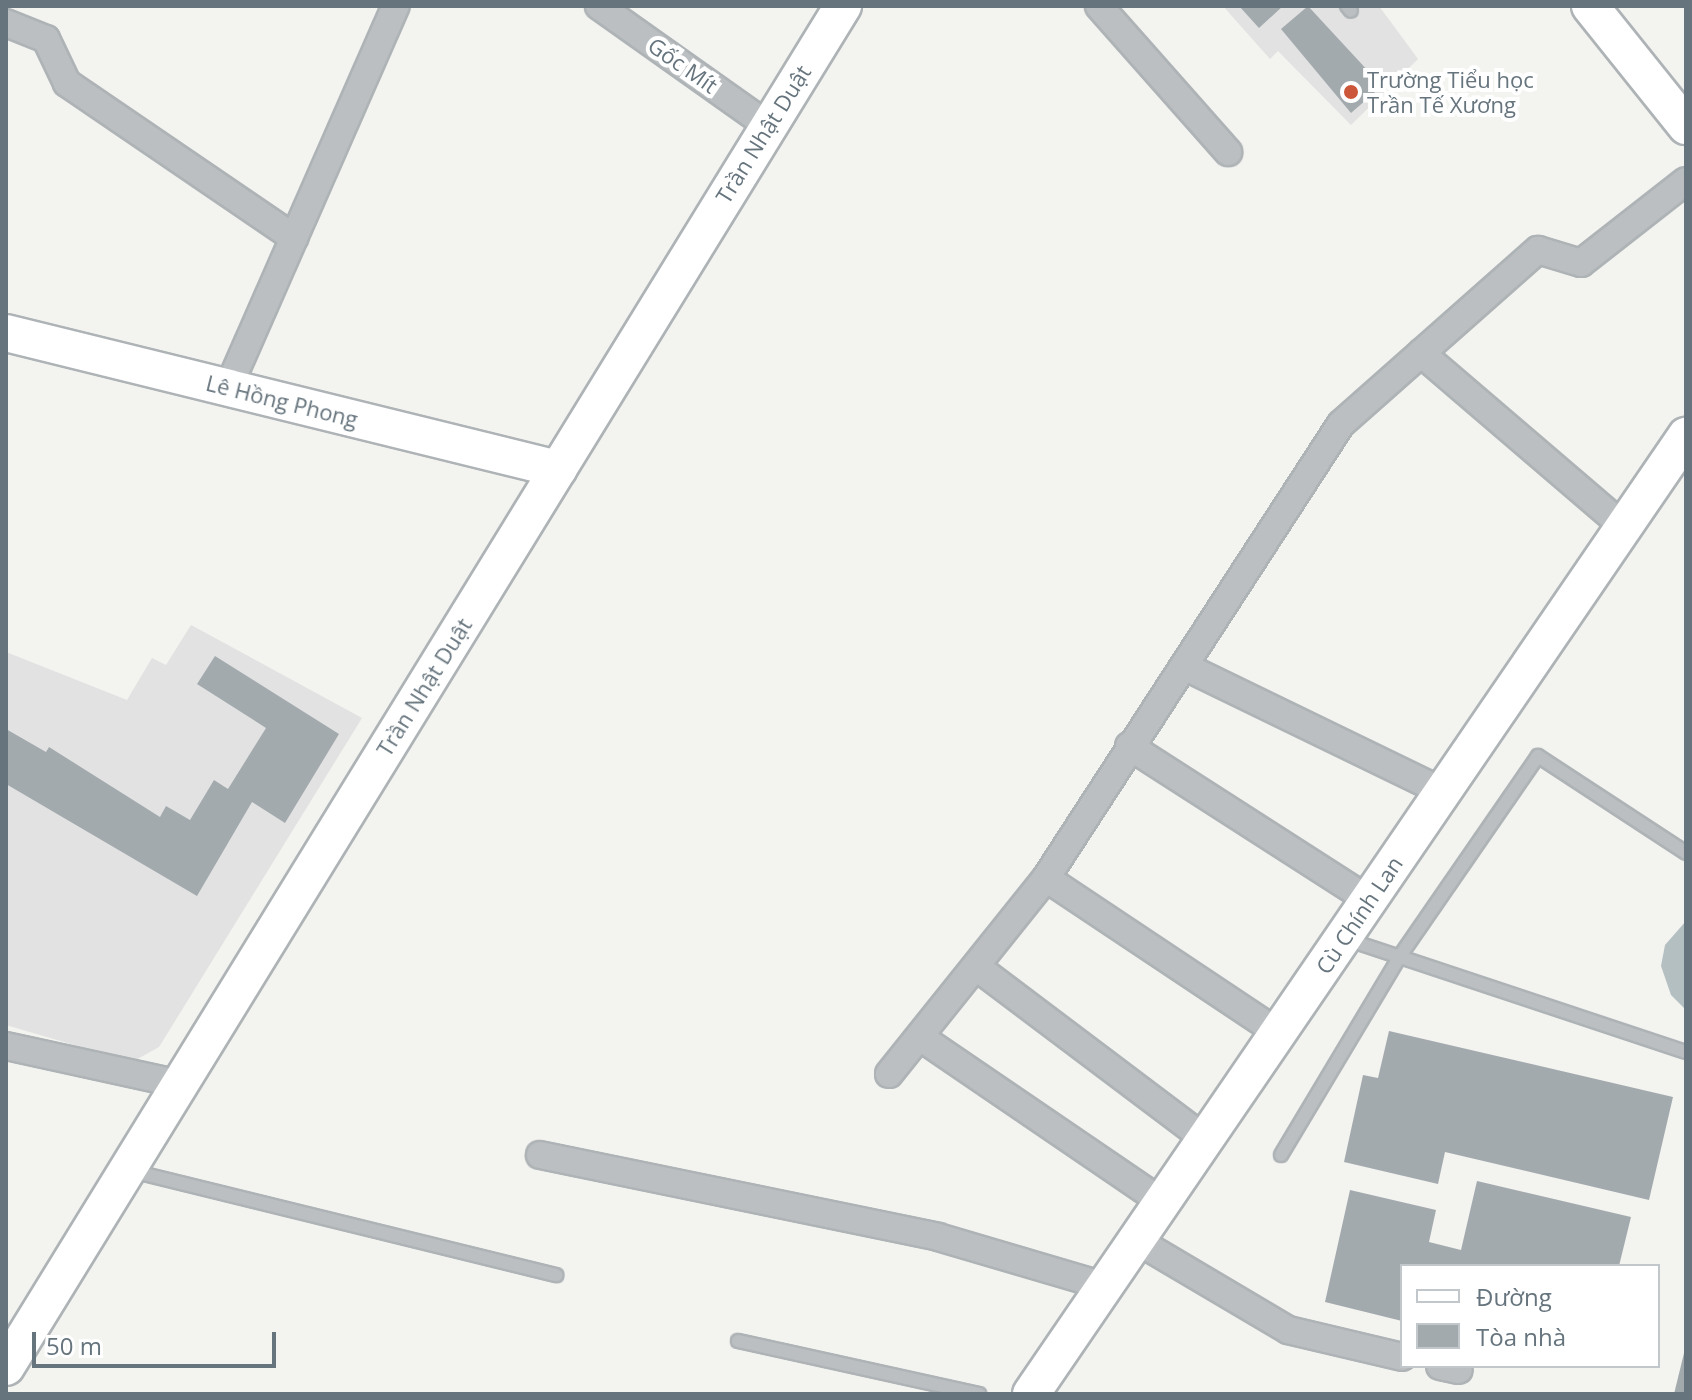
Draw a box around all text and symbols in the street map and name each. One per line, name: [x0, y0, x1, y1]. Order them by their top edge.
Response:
street label: Gốc Mít: [643, 32, 723, 98]
street label: Trần Nhật Duật: [710, 60, 816, 208]
place label: Trường Tiểu học Trần Tế Xương: [1367, 66, 1534, 118]
marker: Trường Tiểu học Trần Tế Xương: [1342, 83, 1360, 101]
street label: Lê Hồng Phong: [203, 369, 361, 433]
street label: Trần Nhật Duật: [371, 613, 477, 761]
street label: Cù Chính Lan: [1310, 851, 1408, 979]
legend: [1400, 1264, 1660, 1368]
text: Đường: [1476, 1280, 1552, 1313]
scale bar: [36, 1316, 280, 1366]
text: Tòa nhà: [1476, 1320, 1566, 1353]
text: 50 m: [46, 1329, 102, 1362]

